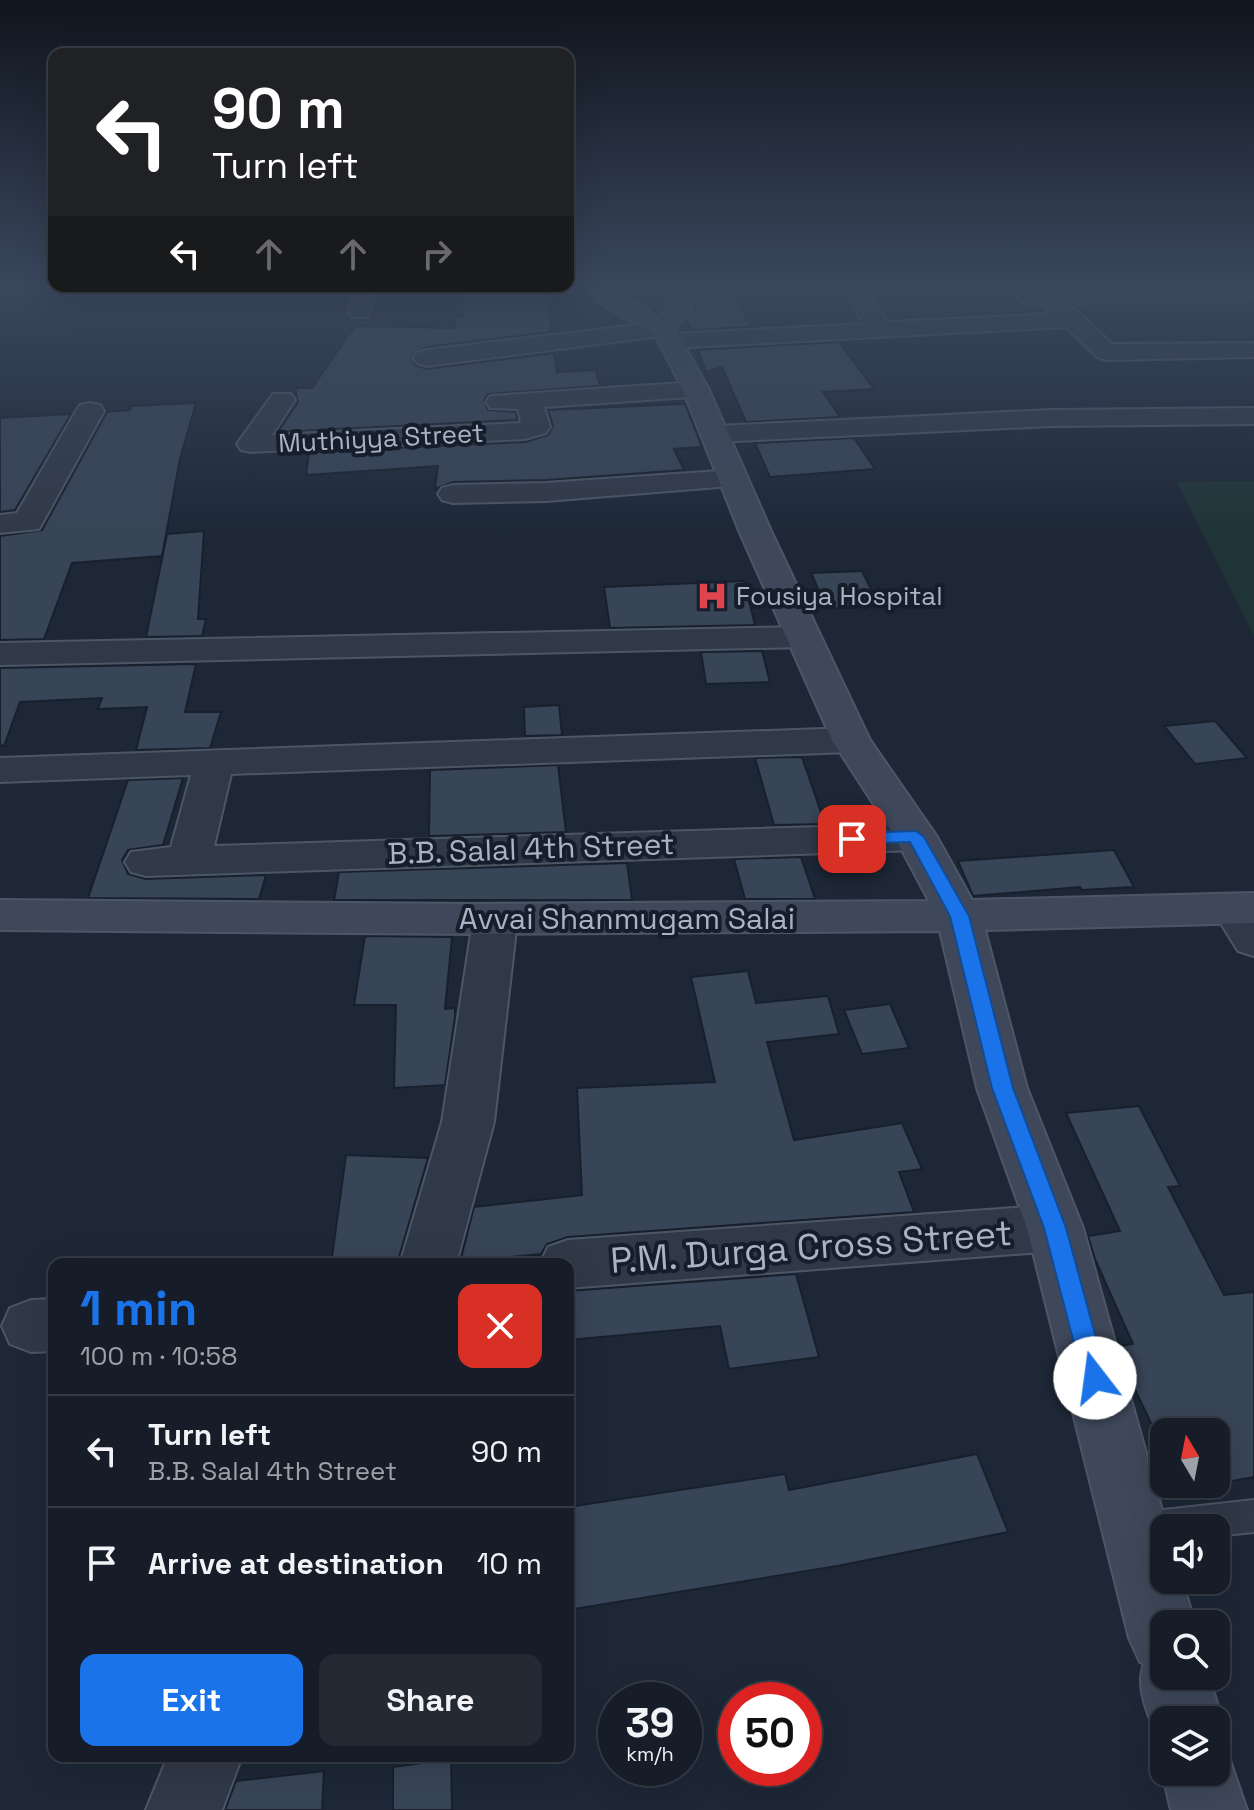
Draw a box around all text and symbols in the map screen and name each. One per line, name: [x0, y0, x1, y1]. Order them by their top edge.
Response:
text: 90 m: [212, 73, 345, 144]
icon: left: [80, 80, 184, 184]
text: Turn left: [212, 143, 359, 189]
icon: left: [163, 232, 207, 276]
icon: ahead: [247, 232, 291, 276]
icon: ahead: [331, 232, 375, 276]
icon: right: [415, 232, 459, 276]
street label: Muthiyya Street: [277, 416, 485, 460]
hospital icon: Fousiya Hospital: [695, 579, 729, 613]
place label: Fousiya Hospital: [736, 579, 943, 613]
pin: [818, 805, 886, 873]
icon: arrive: [830, 817, 874, 861]
street label: B.B. Salal 4th Street: [387, 824, 675, 873]
street label: Avvai Shanmugam Salai: [459, 899, 795, 938]
street label: P.M. Durga Cross Street: [609, 1210, 1013, 1284]
text: 1 min: [80, 1278, 197, 1339]
button: close: [458, 1284, 542, 1368]
position arrow: [1053, 1336, 1137, 1420]
text: 100 m · 10:58: [80, 1339, 237, 1373]
text: Turn left: [148, 1415, 271, 1454]
north arrow: [1150, 1418, 1230, 1498]
map controls: [1150, 1418, 1230, 1786]
icon: left: [80, 1429, 124, 1473]
text: 90 m: [471, 1432, 542, 1471]
text: B.B. Salal 4th Street: [148, 1454, 397, 1488]
button: sound: [1150, 1514, 1230, 1594]
icon: arrive: [80, 1541, 124, 1585]
text: Arrive at destination: [148, 1544, 444, 1583]
text: 10 m: [477, 1544, 542, 1583]
button: search: [1150, 1610, 1230, 1690]
button: Exit: [80, 1654, 303, 1746]
button: Share: [319, 1654, 542, 1746]
speed limit sign: 50: [718, 1682, 822, 1786]
text: 39: [625, 1698, 675, 1749]
button: layers: [1150, 1706, 1230, 1786]
text: km/h: [626, 1741, 674, 1767]

